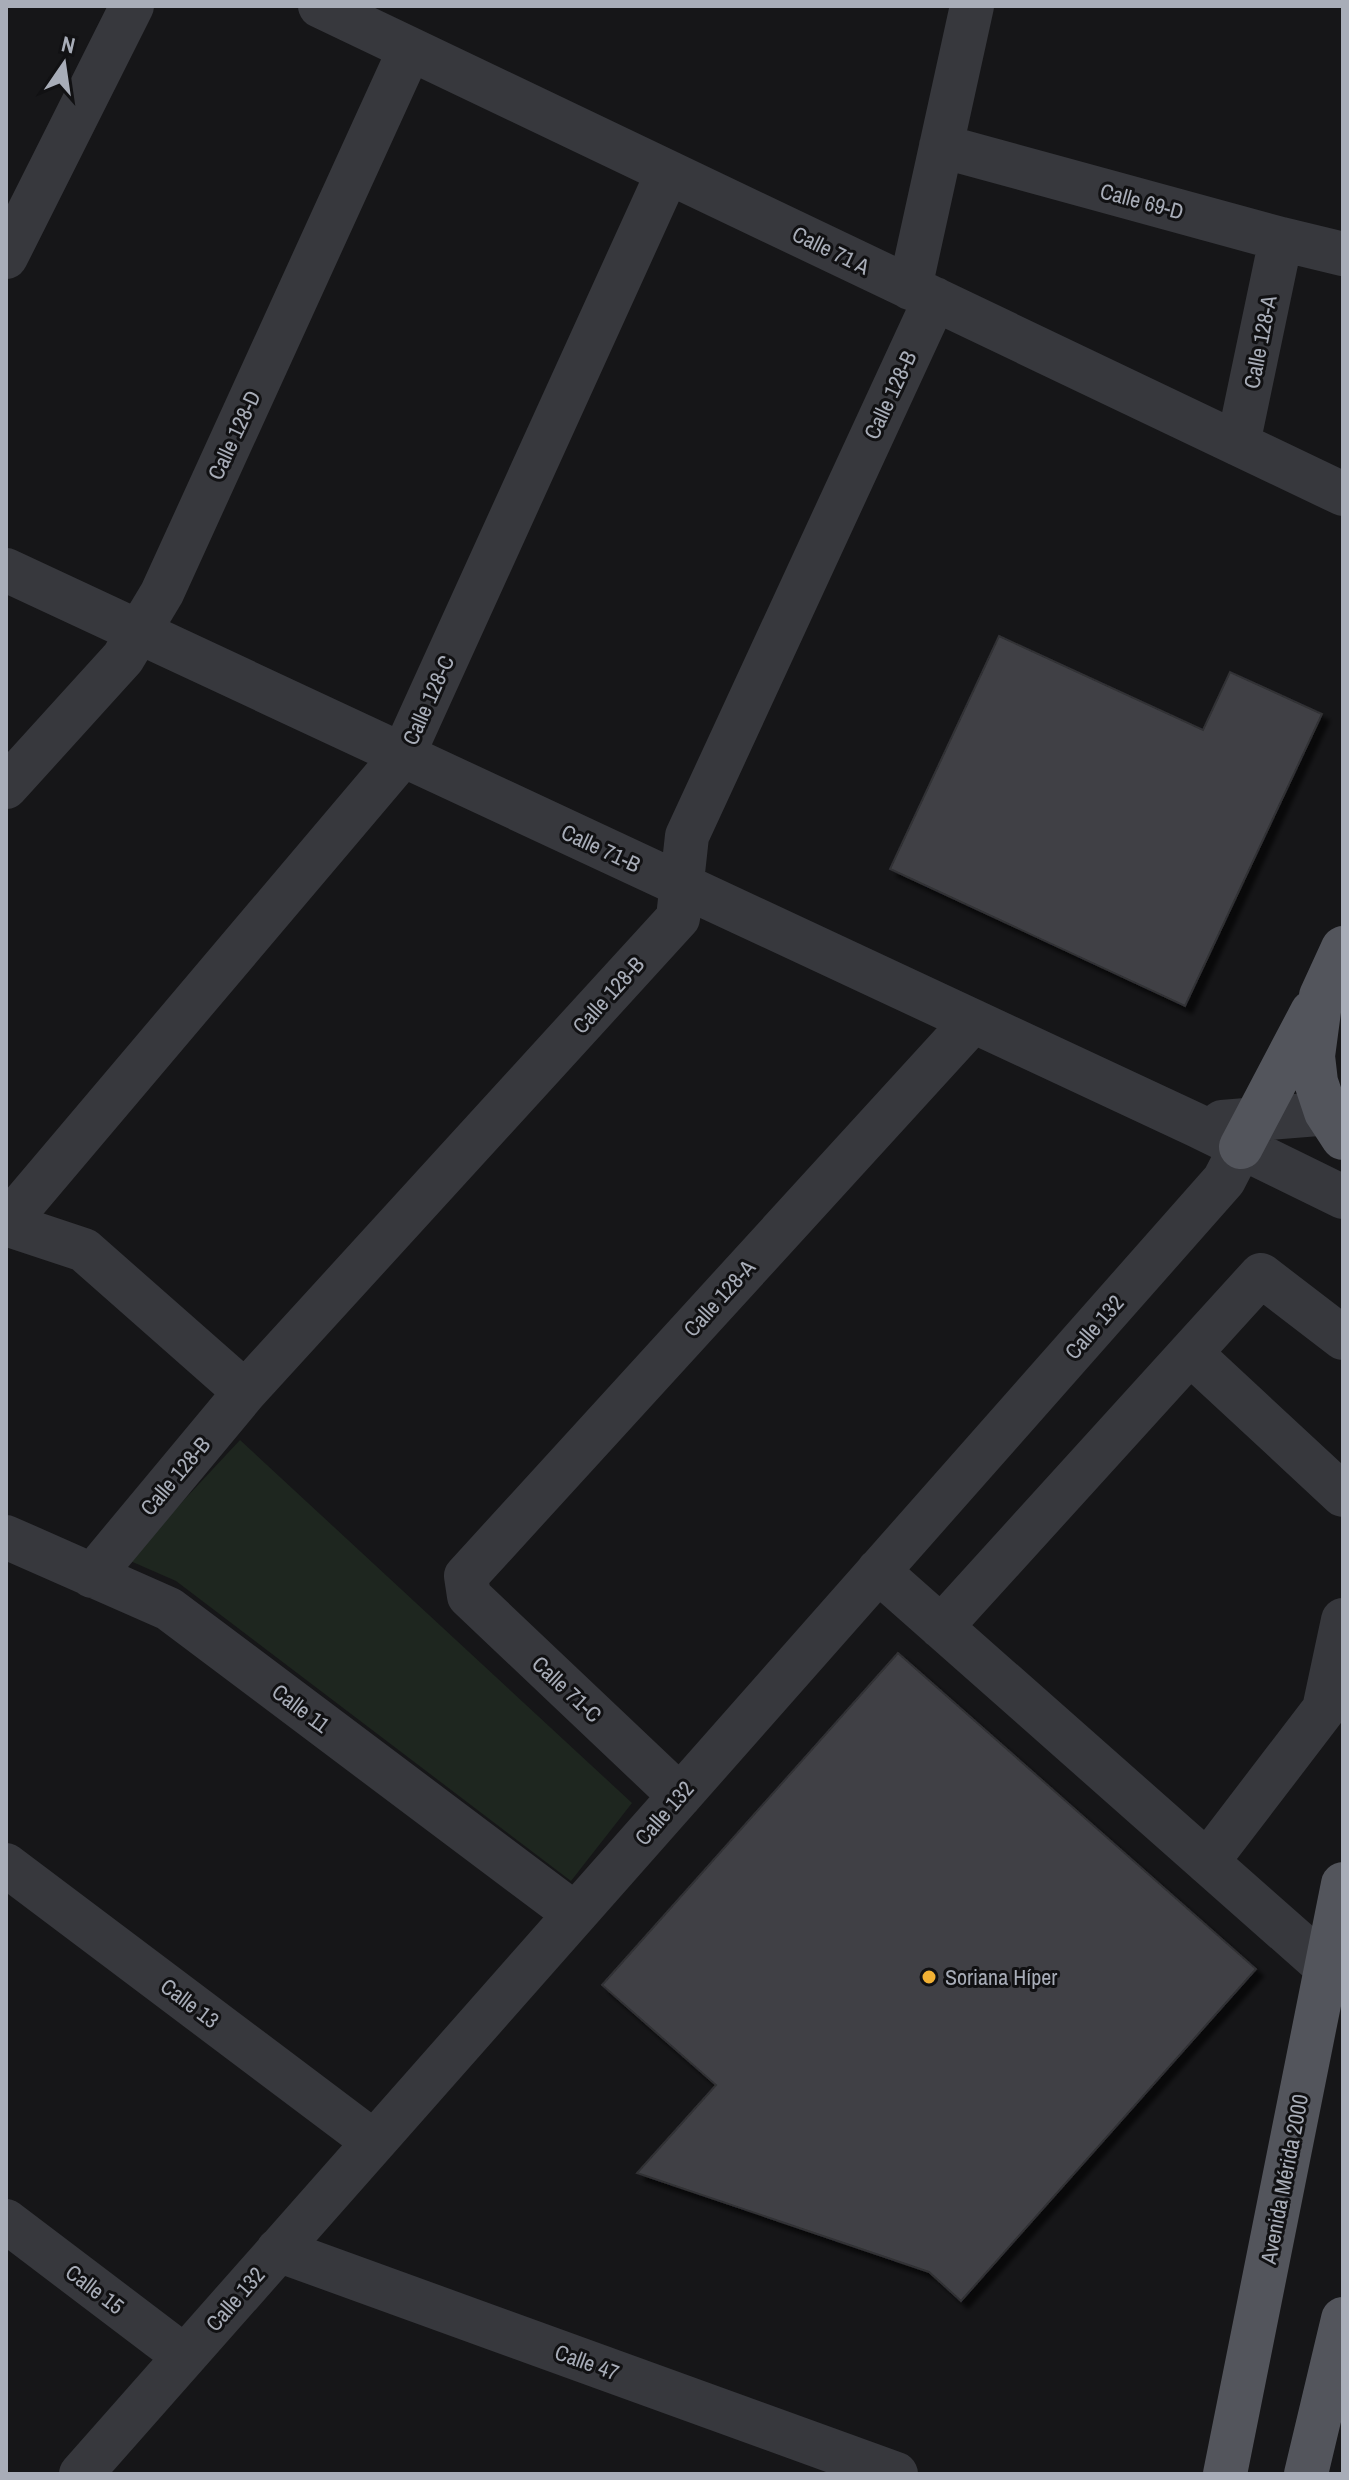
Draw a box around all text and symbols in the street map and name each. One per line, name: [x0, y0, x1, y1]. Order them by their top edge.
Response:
north arrow: [24, 24, 104, 104]
text: N: [59, 28, 78, 61]
street label: Calle 69-D: [1097, 175, 1187, 227]
street label: Calle 71 A: [787, 218, 875, 282]
street label: Calle 128-A: [1236, 292, 1284, 391]
street label: Calle 128-B: [856, 346, 924, 444]
street label: Calle 128-D: [200, 385, 268, 485]
street label: Calle 128-C: [395, 650, 461, 750]
street label: Calle 71-B: [556, 817, 646, 879]
street label: Calle 128-B: [565, 950, 651, 1040]
street label: Calle 128-A: [676, 1252, 762, 1343]
street label: Calle 132: [1058, 1288, 1130, 1366]
street label: Calle 128-B: [133, 1430, 217, 1522]
street label: Calle 71-C: [526, 1649, 608, 1729]
street label: Calle 11: [266, 1677, 336, 1739]
street label: Calle 132: [628, 1774, 700, 1852]
place label: Soriana Híper: [945, 1962, 1057, 1992]
marker: Soriana Híper: [920, 1968, 938, 1986]
street label: Calle 13: [155, 1971, 225, 2035]
street label: Avenida Mérida 2000: [1253, 2092, 1315, 2267]
street label: Calle 15: [60, 2257, 130, 2321]
street label: Calle 132: [199, 2260, 271, 2338]
street label: Calle 47: [551, 2337, 623, 2387]

